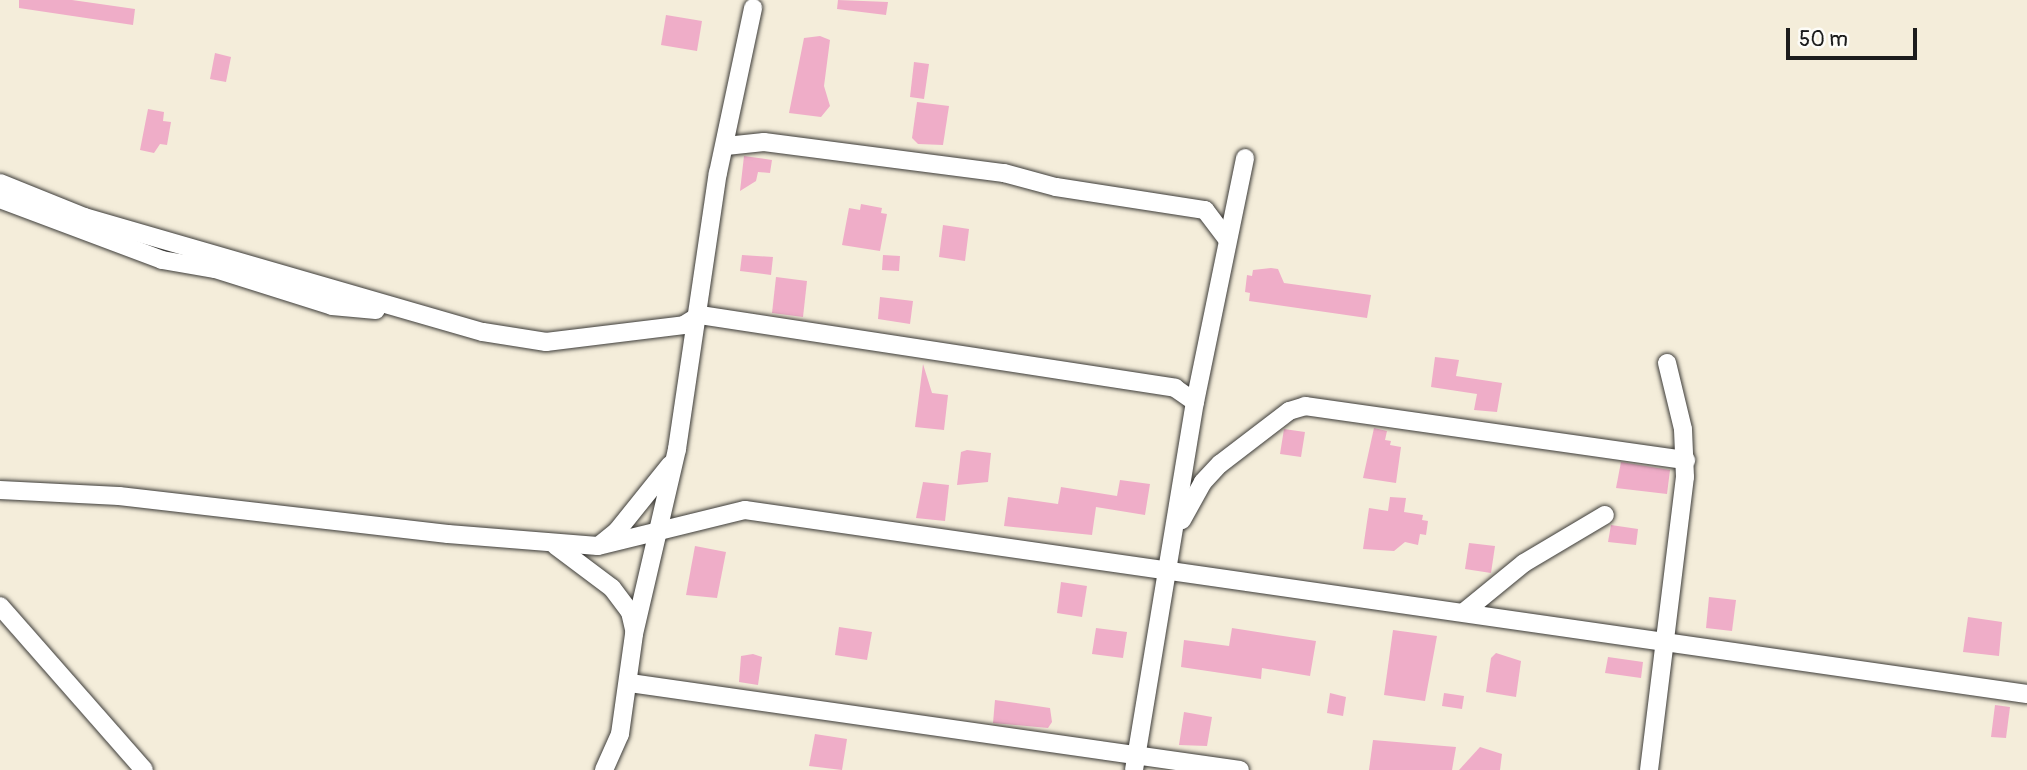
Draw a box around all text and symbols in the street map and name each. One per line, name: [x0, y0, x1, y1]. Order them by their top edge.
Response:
scale bar: [1789, 14, 1920, 58]
text: 50 m: [1799, 26, 1848, 53]

